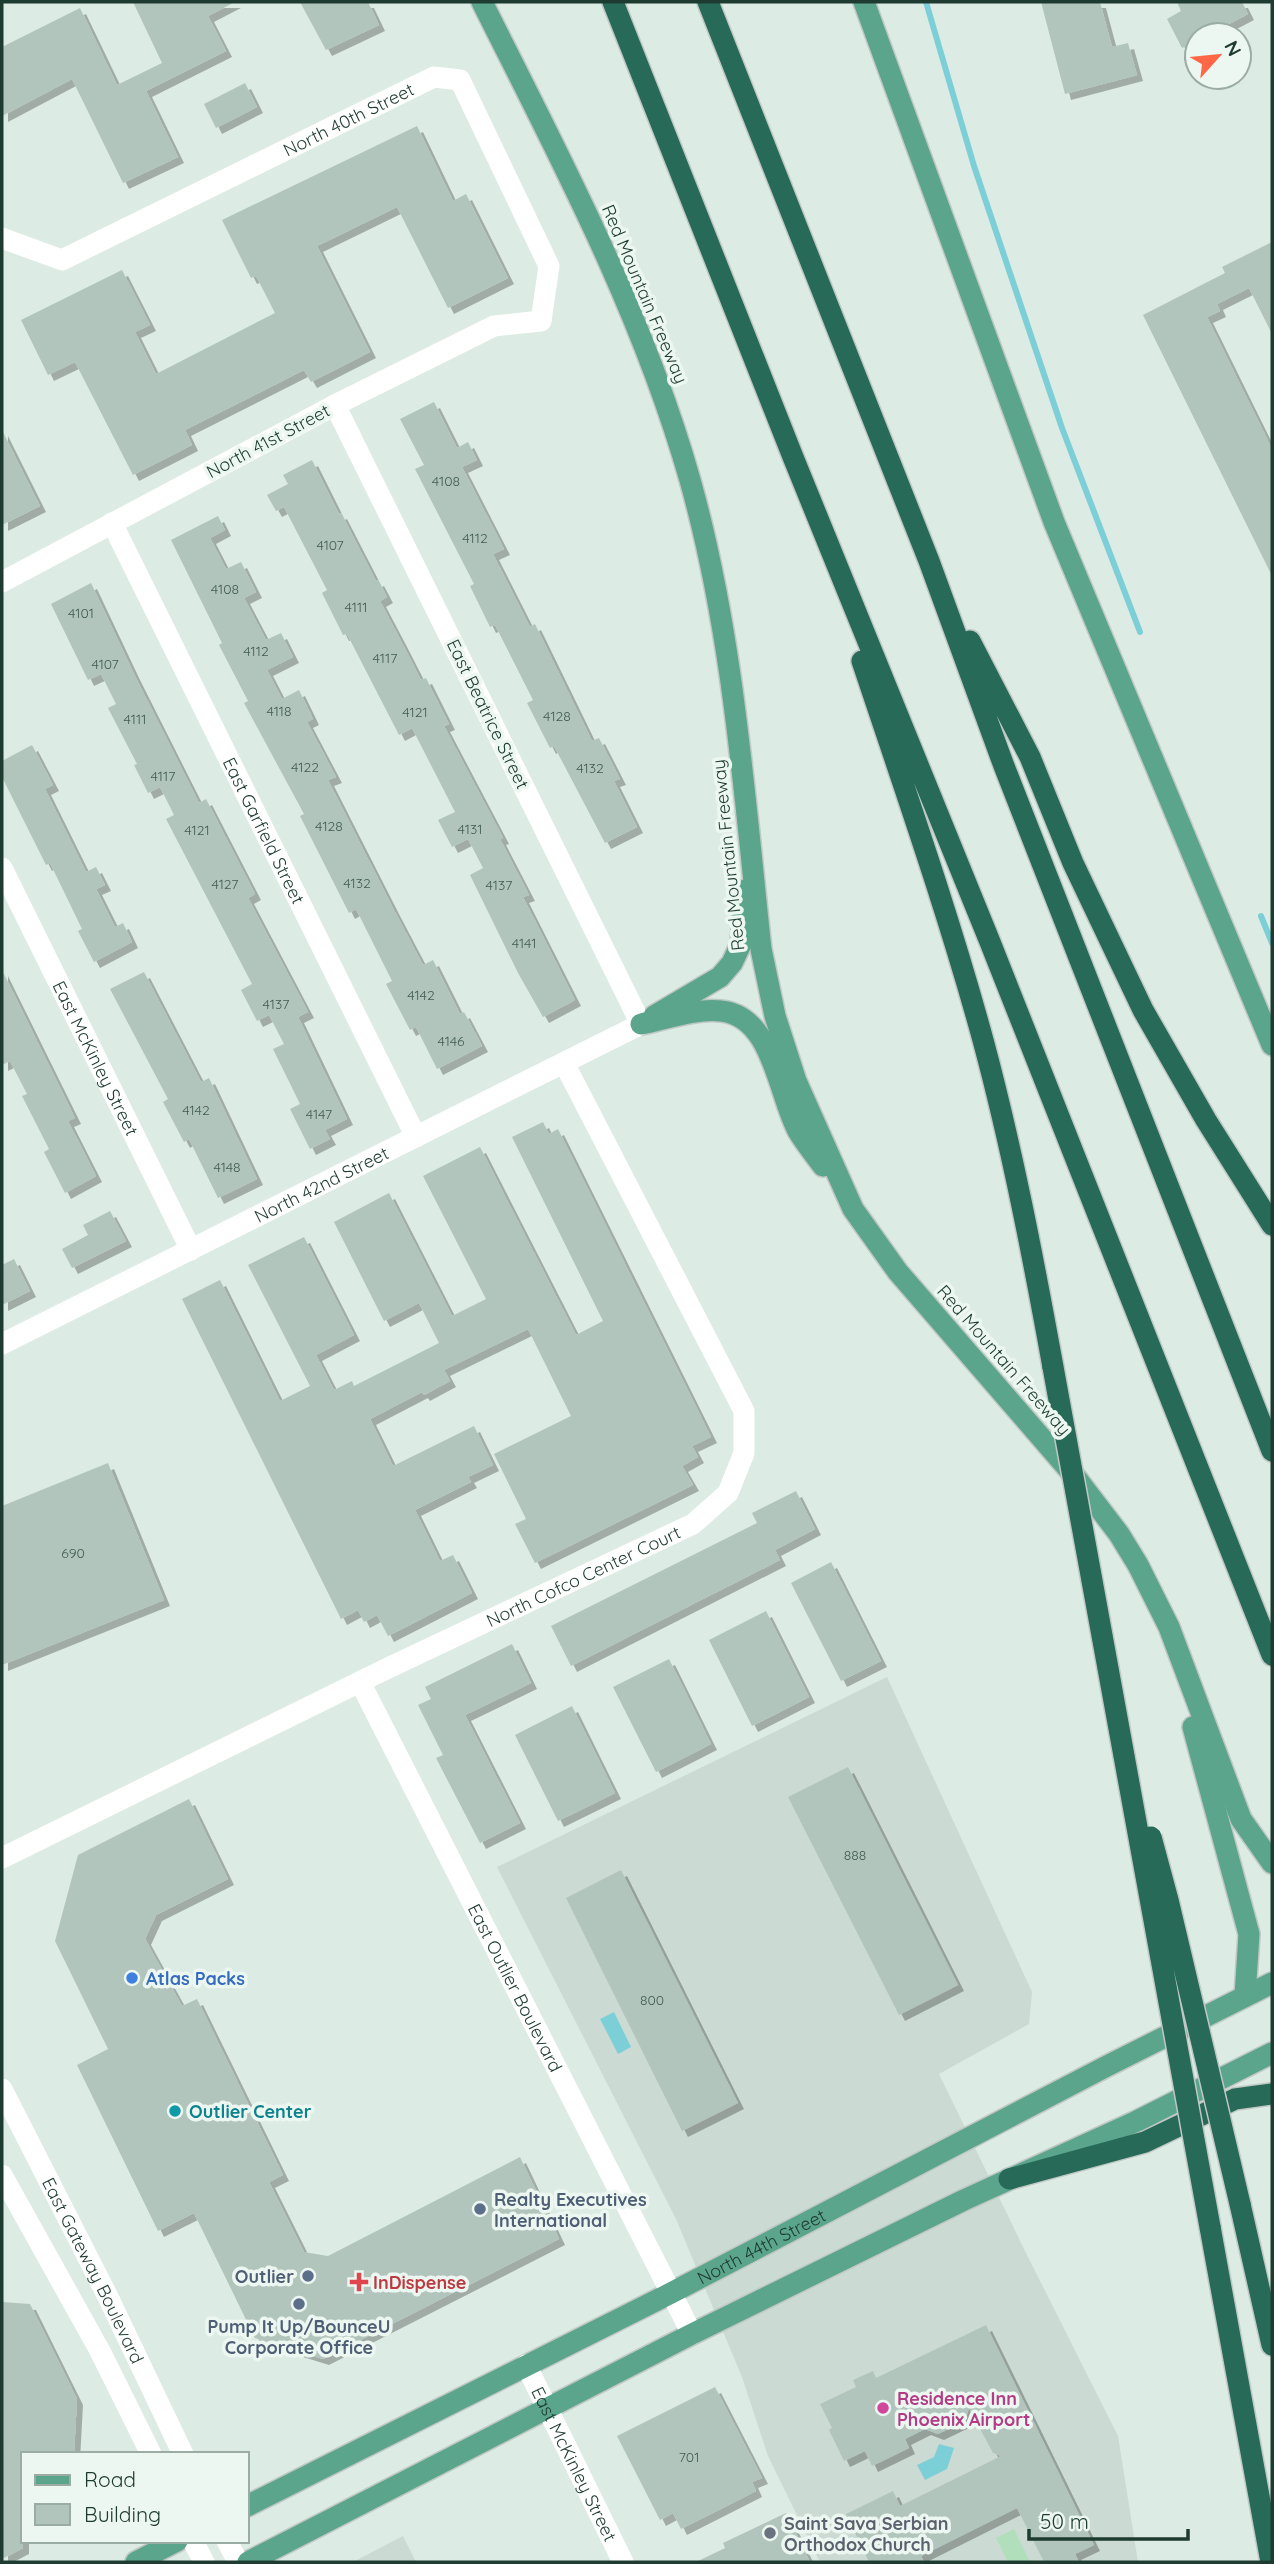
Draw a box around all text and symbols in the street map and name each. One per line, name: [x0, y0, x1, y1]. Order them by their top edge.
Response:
north arrow: [1183, 21, 1253, 91]
text: N: [1219, 37, 1247, 60]
street label: North 40th Street: [279, 77, 418, 161]
street label: Red Mountain Freeway: [597, 201, 693, 387]
street label: North 41st Street: [202, 399, 334, 483]
house number: 4108: [432, 472, 460, 490]
house number: 4112: [462, 529, 488, 547]
house number: 4107: [316, 536, 344, 554]
house number: 4108: [211, 580, 239, 598]
house number: 4111: [345, 598, 367, 616]
house number: 4101: [68, 604, 94, 622]
street label: East Beatrice Street: [442, 635, 534, 793]
house number: 4112: [243, 642, 269, 660]
house number: 4117: [373, 649, 397, 667]
house number: 4107: [91, 655, 119, 673]
house number: 4118: [266, 702, 292, 720]
house number: 4121: [402, 703, 428, 721]
house number: 4128: [543, 707, 571, 725]
house number: 4111: [124, 710, 146, 728]
street label: East Garfield Street: [218, 753, 310, 908]
house number: 4122: [291, 758, 319, 776]
street label: Red Mountain Freeway: [707, 758, 749, 952]
house number: 4132: [576, 759, 604, 777]
house number: 4117: [151, 767, 175, 785]
house number: 4128: [315, 817, 343, 835]
house number: 4131: [458, 820, 482, 838]
house number: 4121: [184, 821, 210, 839]
house number: 4132: [343, 874, 371, 892]
house number: 4127: [211, 875, 239, 893]
house number: 4137: [486, 876, 512, 894]
house number: 4141: [512, 934, 536, 952]
street label: East McKinley Street: [48, 977, 144, 1139]
house number: 4142: [407, 986, 435, 1004]
house number: 4137: [263, 995, 289, 1013]
house number: 4146: [437, 1032, 465, 1050]
house number: 4142: [182, 1101, 210, 1119]
house number: 4147: [306, 1105, 332, 1123]
street label: North 42nd Street: [250, 1141, 392, 1227]
house number: 4148: [213, 1158, 241, 1176]
street label: Red Mountain Freeway: [932, 1280, 1076, 1440]
street label: North Cofco Center Court: [482, 1520, 684, 1632]
house number: 690: [61, 1544, 85, 1562]
house number: 888: [844, 1846, 866, 1864]
street label: East Outlier Boulevard: [463, 1900, 568, 2076]
place label: Atlas Packs: [146, 1967, 245, 1990]
marker: Atlas Packs: [124, 1970, 140, 1986]
house number: 800: [640, 1991, 664, 2009]
place label: Outlier Center: [189, 2100, 312, 2123]
marker: Outlier Center: [167, 2103, 183, 2119]
street label: East Gateway Boulevard: [37, 2173, 149, 2367]
place label: Realty Executives International: [494, 2188, 647, 2232]
marker: Realty Executives International: [472, 2201, 488, 2217]
street label: North 44th Street: [693, 2203, 829, 2289]
place label: Outlier: [235, 2265, 294, 2288]
marker: Outlier: [300, 2268, 316, 2284]
place label: InDispense: [373, 2271, 466, 2294]
marker: InDispense: [351, 2274, 367, 2290]
marker: Pump It Up/BounceU Corporate Office: [291, 2296, 307, 2312]
place label: Pump It Up/BounceU Corporate Office: [208, 2315, 390, 2359]
street label: East McKinley Street: [527, 2382, 622, 2545]
place label: Residence Inn Phoenix Airport: [897, 2387, 1030, 2431]
marker: Residence Inn Phoenix Airport: [875, 2400, 891, 2416]
house number: 701: [679, 2448, 699, 2466]
legend: [21, 2452, 248, 2543]
text: Road: [84, 2466, 136, 2492]
scale bar: [1029, 2498, 1188, 2542]
text: Building: [84, 2501, 161, 2527]
text: 50 m: [1040, 2508, 1089, 2534]
place label: Saint Sava Serbian Orthodox Church: [784, 2512, 948, 2556]
marker: Saint Sava Serbian Orthodox Church: [762, 2525, 778, 2541]

